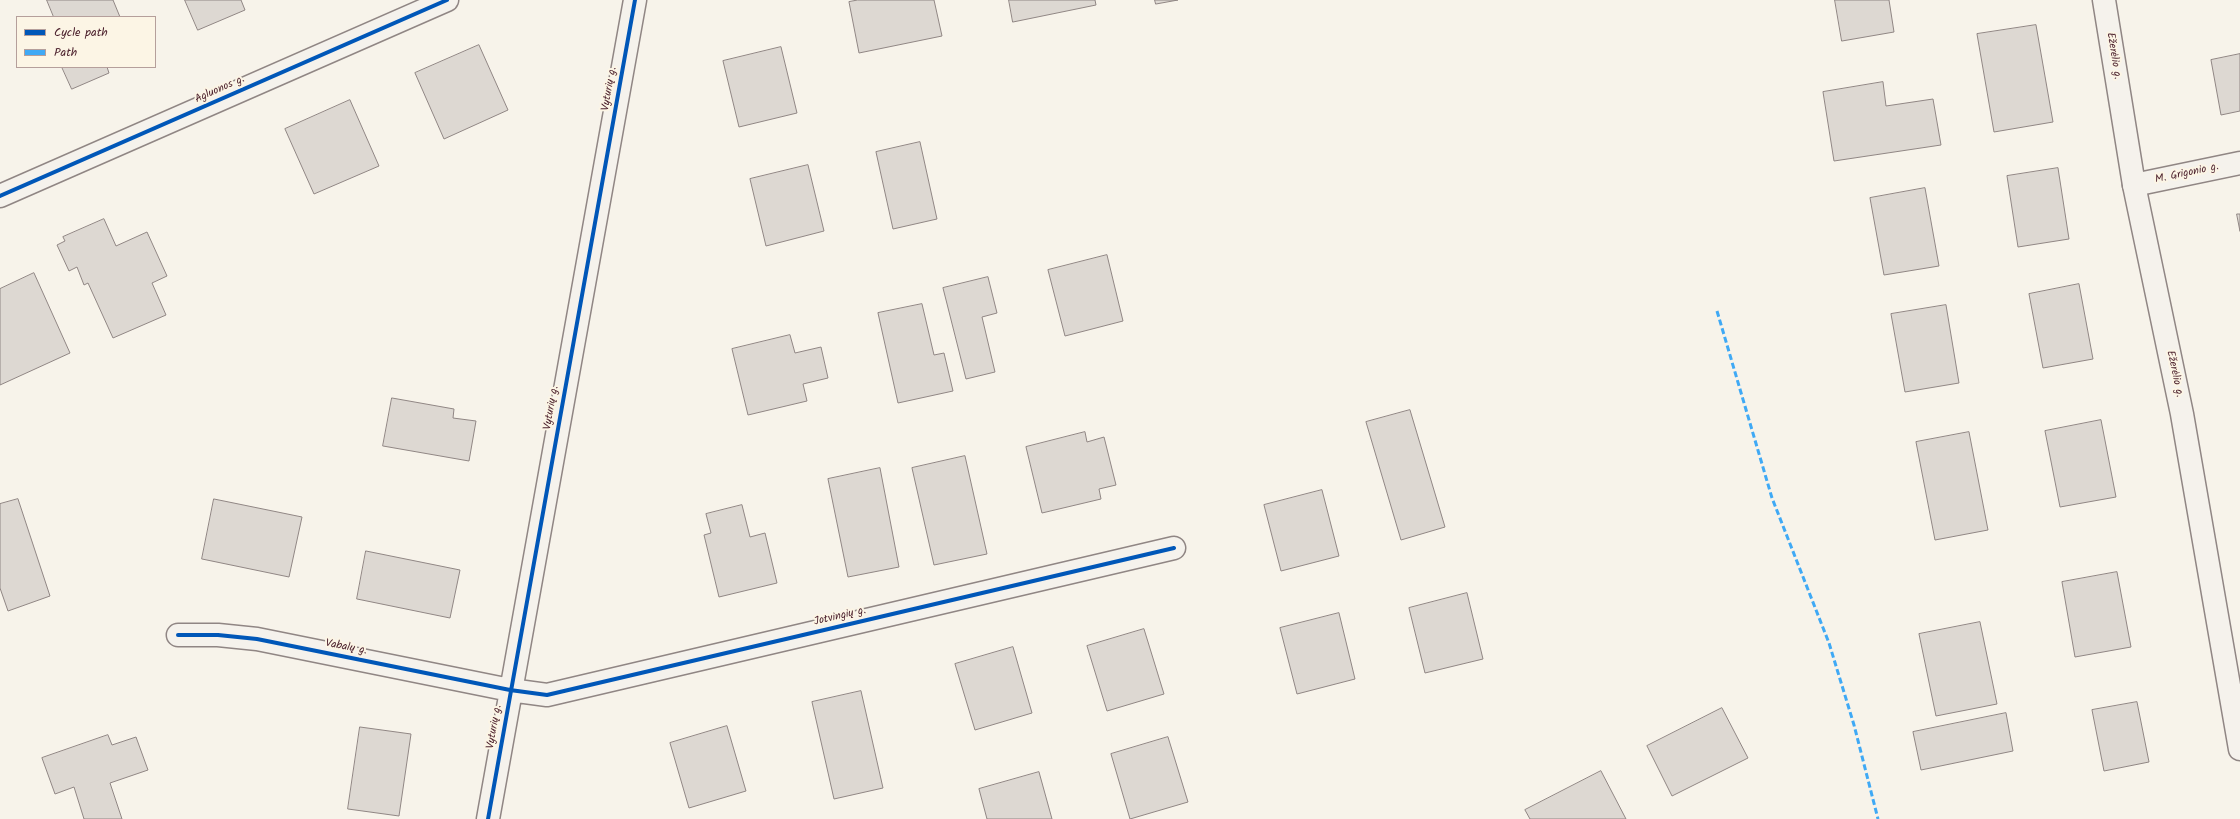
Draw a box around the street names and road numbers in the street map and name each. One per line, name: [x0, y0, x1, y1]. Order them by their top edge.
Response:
street label: Ežerėlio g.: [2103, 32, 2123, 80]
street label: Vyturių g.: [600, 66, 620, 112]
street label: Agluonos g.: [193, 73, 247, 107]
street label: M. Grigonio g.: [2154, 161, 2220, 187]
street label: Ežerėlio g.: [2163, 350, 2185, 398]
street label: Vyturių g.: [542, 385, 562, 431]
street label: Jotvingių g.: [813, 605, 867, 629]
street label: Vabalų g.: [324, 637, 368, 659]
street label: Vyturių g.: [485, 704, 505, 750]

